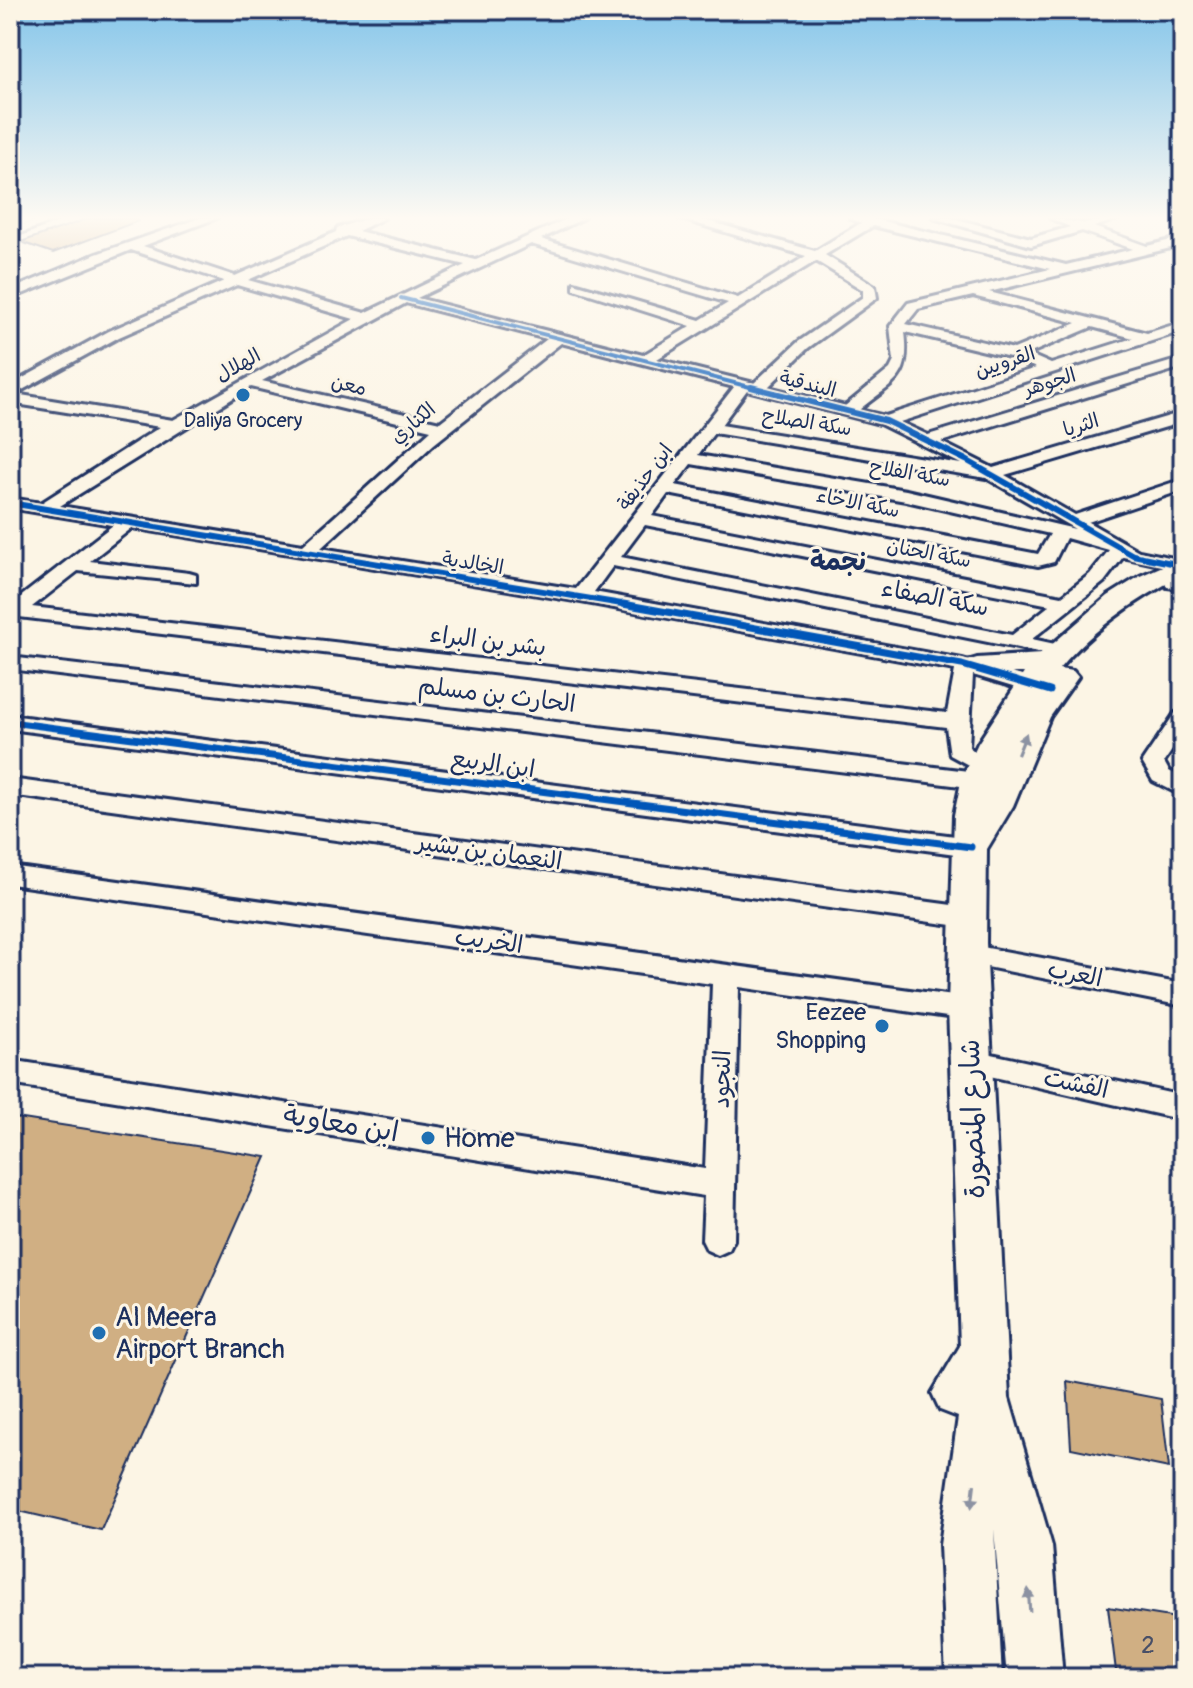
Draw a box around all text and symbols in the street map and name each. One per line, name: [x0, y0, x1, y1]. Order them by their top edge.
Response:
street label: القرويين: [972, 340, 1038, 384]
street label: الهلال: [211, 342, 265, 388]
street label: الجوهر: [1019, 362, 1079, 402]
street label: البندقية: [777, 365, 839, 403]
street label: معن: [329, 369, 369, 401]
marker: Daliya Grocery: [234, 386, 252, 404]
street label: الكناري: [385, 397, 442, 451]
street label: سكة الصلاح: [760, 403, 854, 442]
place label: Daliya Grocery: [184, 408, 303, 433]
street label: الثريا: [1060, 408, 1102, 442]
street label: ابن حذيفة: [612, 439, 678, 515]
street label: سكة الفلاح: [868, 454, 952, 493]
street label: سكة الاخاء: [814, 483, 902, 523]
street label: سكة الحنان: [885, 533, 973, 573]
street label: الخالدية: [440, 546, 506, 580]
district label: نجمة: [810, 546, 866, 578]
street label: سكة الصفاء: [879, 573, 991, 623]
street label: بشر بن البراء: [428, 619, 548, 663]
street label: الحارث بن مسلم: [416, 671, 577, 722]
one-way arrow: [1016, 732, 1029, 756]
street label: ابن الربيع: [449, 744, 537, 786]
street label: النعمان بن بشير: [412, 827, 564, 877]
street label: الخريب: [453, 922, 525, 960]
street label: العرب: [1045, 954, 1105, 994]
place label: Eezee Shopping: [775, 998, 866, 1055]
marker: Eezee Shopping: [873, 1017, 891, 1035]
street label: شارع المنصورة: [953, 1039, 994, 1199]
street label: النجود: [706, 1049, 738, 1109]
street label: الفشت: [1041, 1063, 1111, 1105]
street label: ابن معاوية: [281, 1098, 401, 1150]
place label: Home: [444, 1121, 515, 1156]
marker: Home: [419, 1129, 437, 1147]
place label: Al Meera Airport Branch: [115, 1300, 285, 1367]
marker: Al Meera Airport Branch: [90, 1324, 108, 1342]
one-way arrow: [966, 1484, 979, 1509]
one-way arrow: [1022, 1587, 1035, 1612]
house number: 2: [1141, 1631, 1155, 1660]

